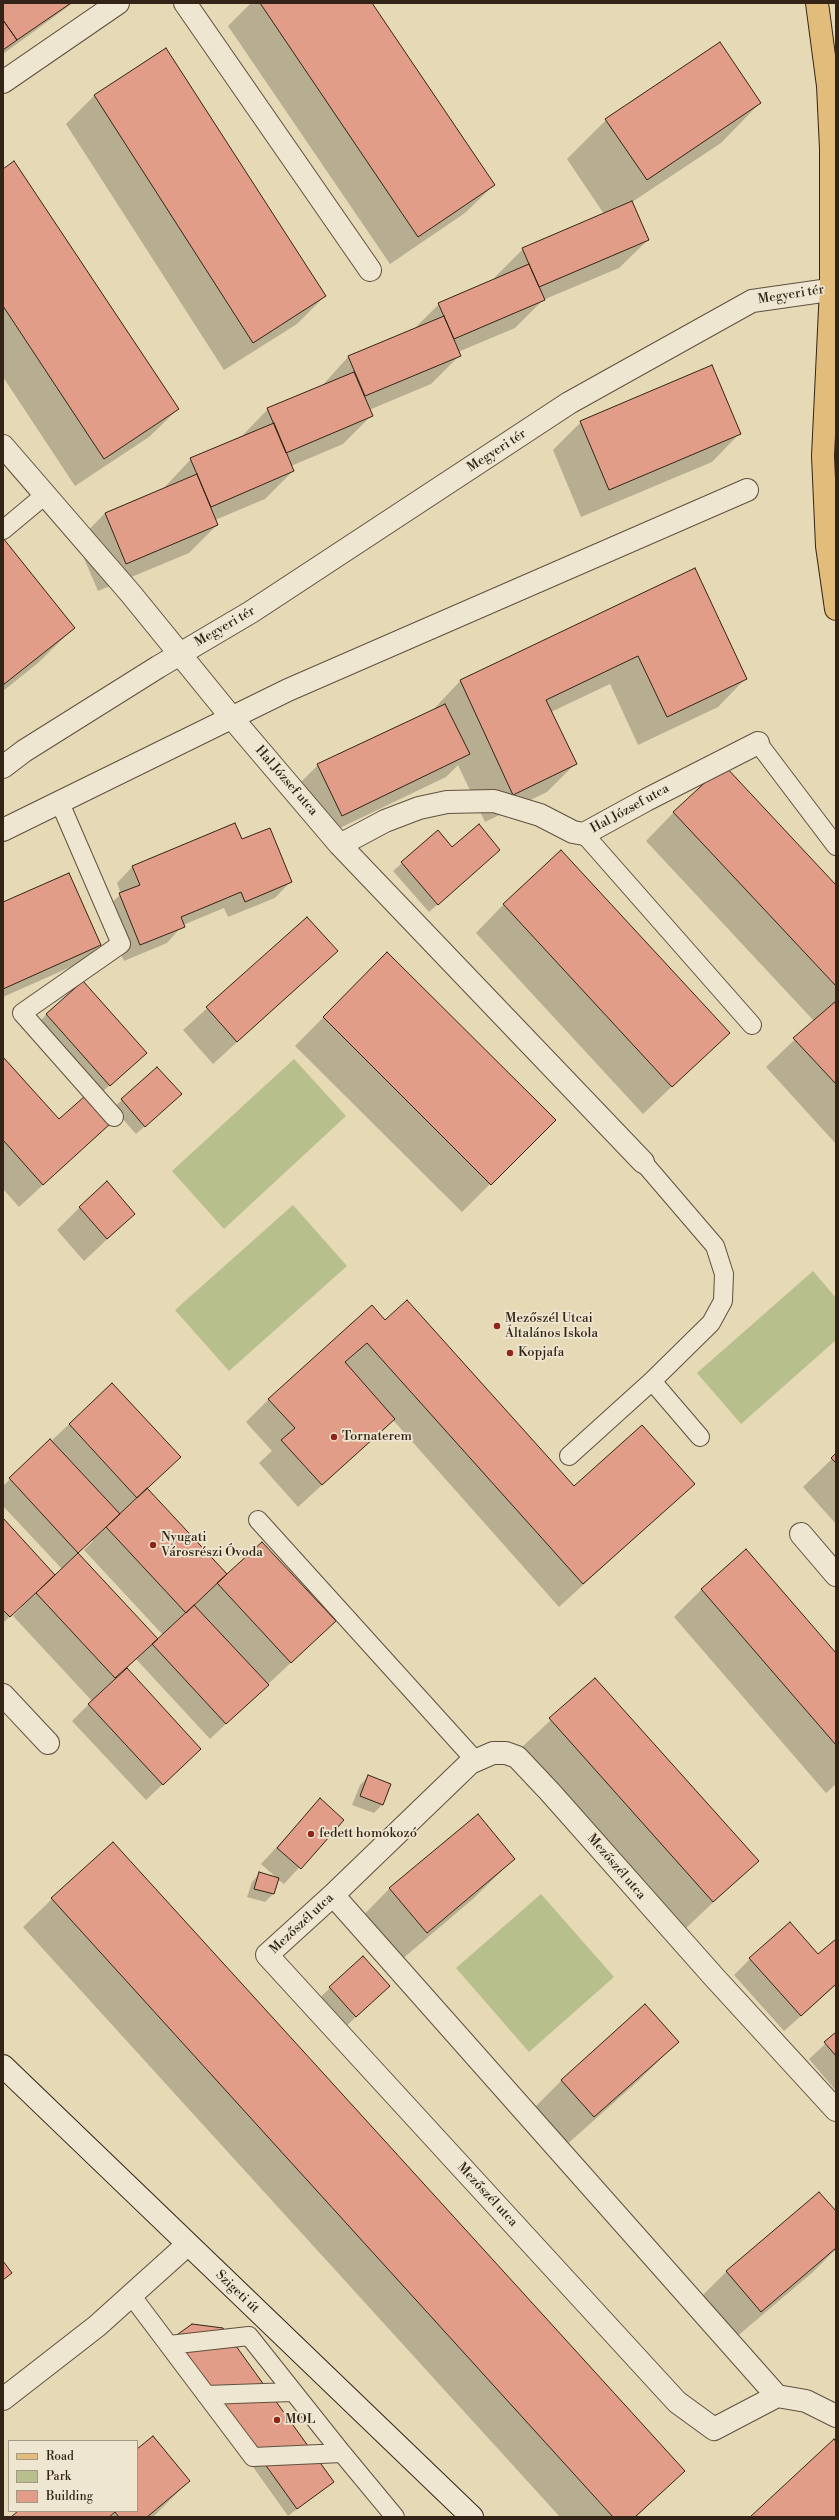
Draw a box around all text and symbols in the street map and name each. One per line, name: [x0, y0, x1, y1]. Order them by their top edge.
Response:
street label: Megyeri tér: [757, 282, 825, 308]
street label: Megyeri tér: [465, 426, 529, 476]
street label: Megyeri tér: [192, 603, 258, 651]
street label: Hal József utca: [251, 743, 321, 819]
street label: Hal József utca: [588, 781, 672, 837]
place label: Mezőszél Utcai Általános Iskola: [505, 1311, 598, 1342]
marker: Mezőszél Utcai Általános Iskola: [492, 1321, 502, 1331]
place label: Kopjafa: [518, 1345, 564, 1361]
marker: Kopjafa: [505, 1348, 515, 1358]
place label: Tornaterem: [342, 1429, 412, 1445]
marker: Tornaterem: [329, 1432, 339, 1442]
place label: Nyugati Városrészi Óvoda: [161, 1530, 263, 1561]
marker: Nyugati Városrészi Óvoda: [148, 1540, 158, 1550]
place label: fedett homokozó: [319, 1826, 417, 1842]
marker: fedett homokozó: [306, 1829, 316, 1839]
street label: Mezőszél utca: [583, 1831, 649, 1903]
street label: Mezőszél utca: [267, 1890, 337, 1958]
street label: Mezőszél utca: [453, 2160, 521, 2230]
street label: Szigeti út: [212, 2267, 262, 2317]
place label: MOL: [285, 2412, 315, 2428]
marker: MOL: [272, 2415, 282, 2425]
legend: [8, 2440, 138, 2512]
text: Road: [46, 2449, 74, 2464]
text: Park: [46, 2469, 71, 2484]
text: Building: [46, 2489, 93, 2504]

